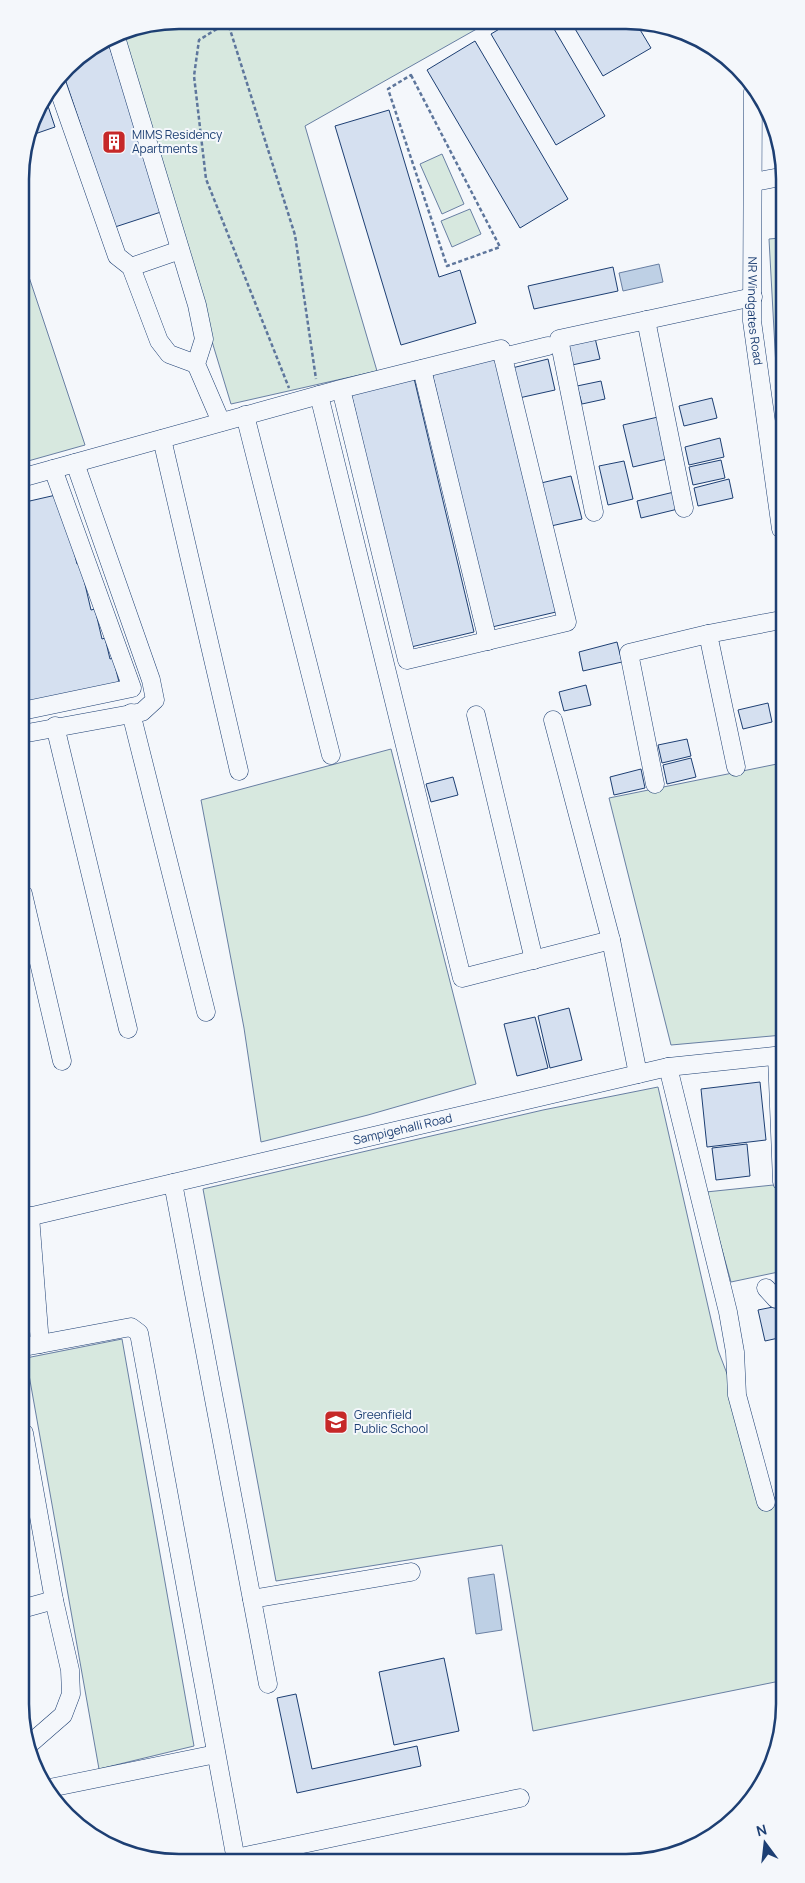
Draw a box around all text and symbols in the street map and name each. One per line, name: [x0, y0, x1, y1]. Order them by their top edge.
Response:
place label: MIMS Residency Apartments: [132, 126, 223, 157]
building icon: MIMS Residency Apartments: [101, 129, 127, 155]
street label: NR Windgates Road: [744, 257, 767, 366]
street label: Sampigehalli Road: [351, 1109, 454, 1149]
place label: Greenfield Public School: [354, 1406, 428, 1437]
school or university icon: Greenfield Public School: [323, 1409, 349, 1435]
north arrow: [740, 1818, 790, 1868]
text: N: [754, 1819, 769, 1840]

